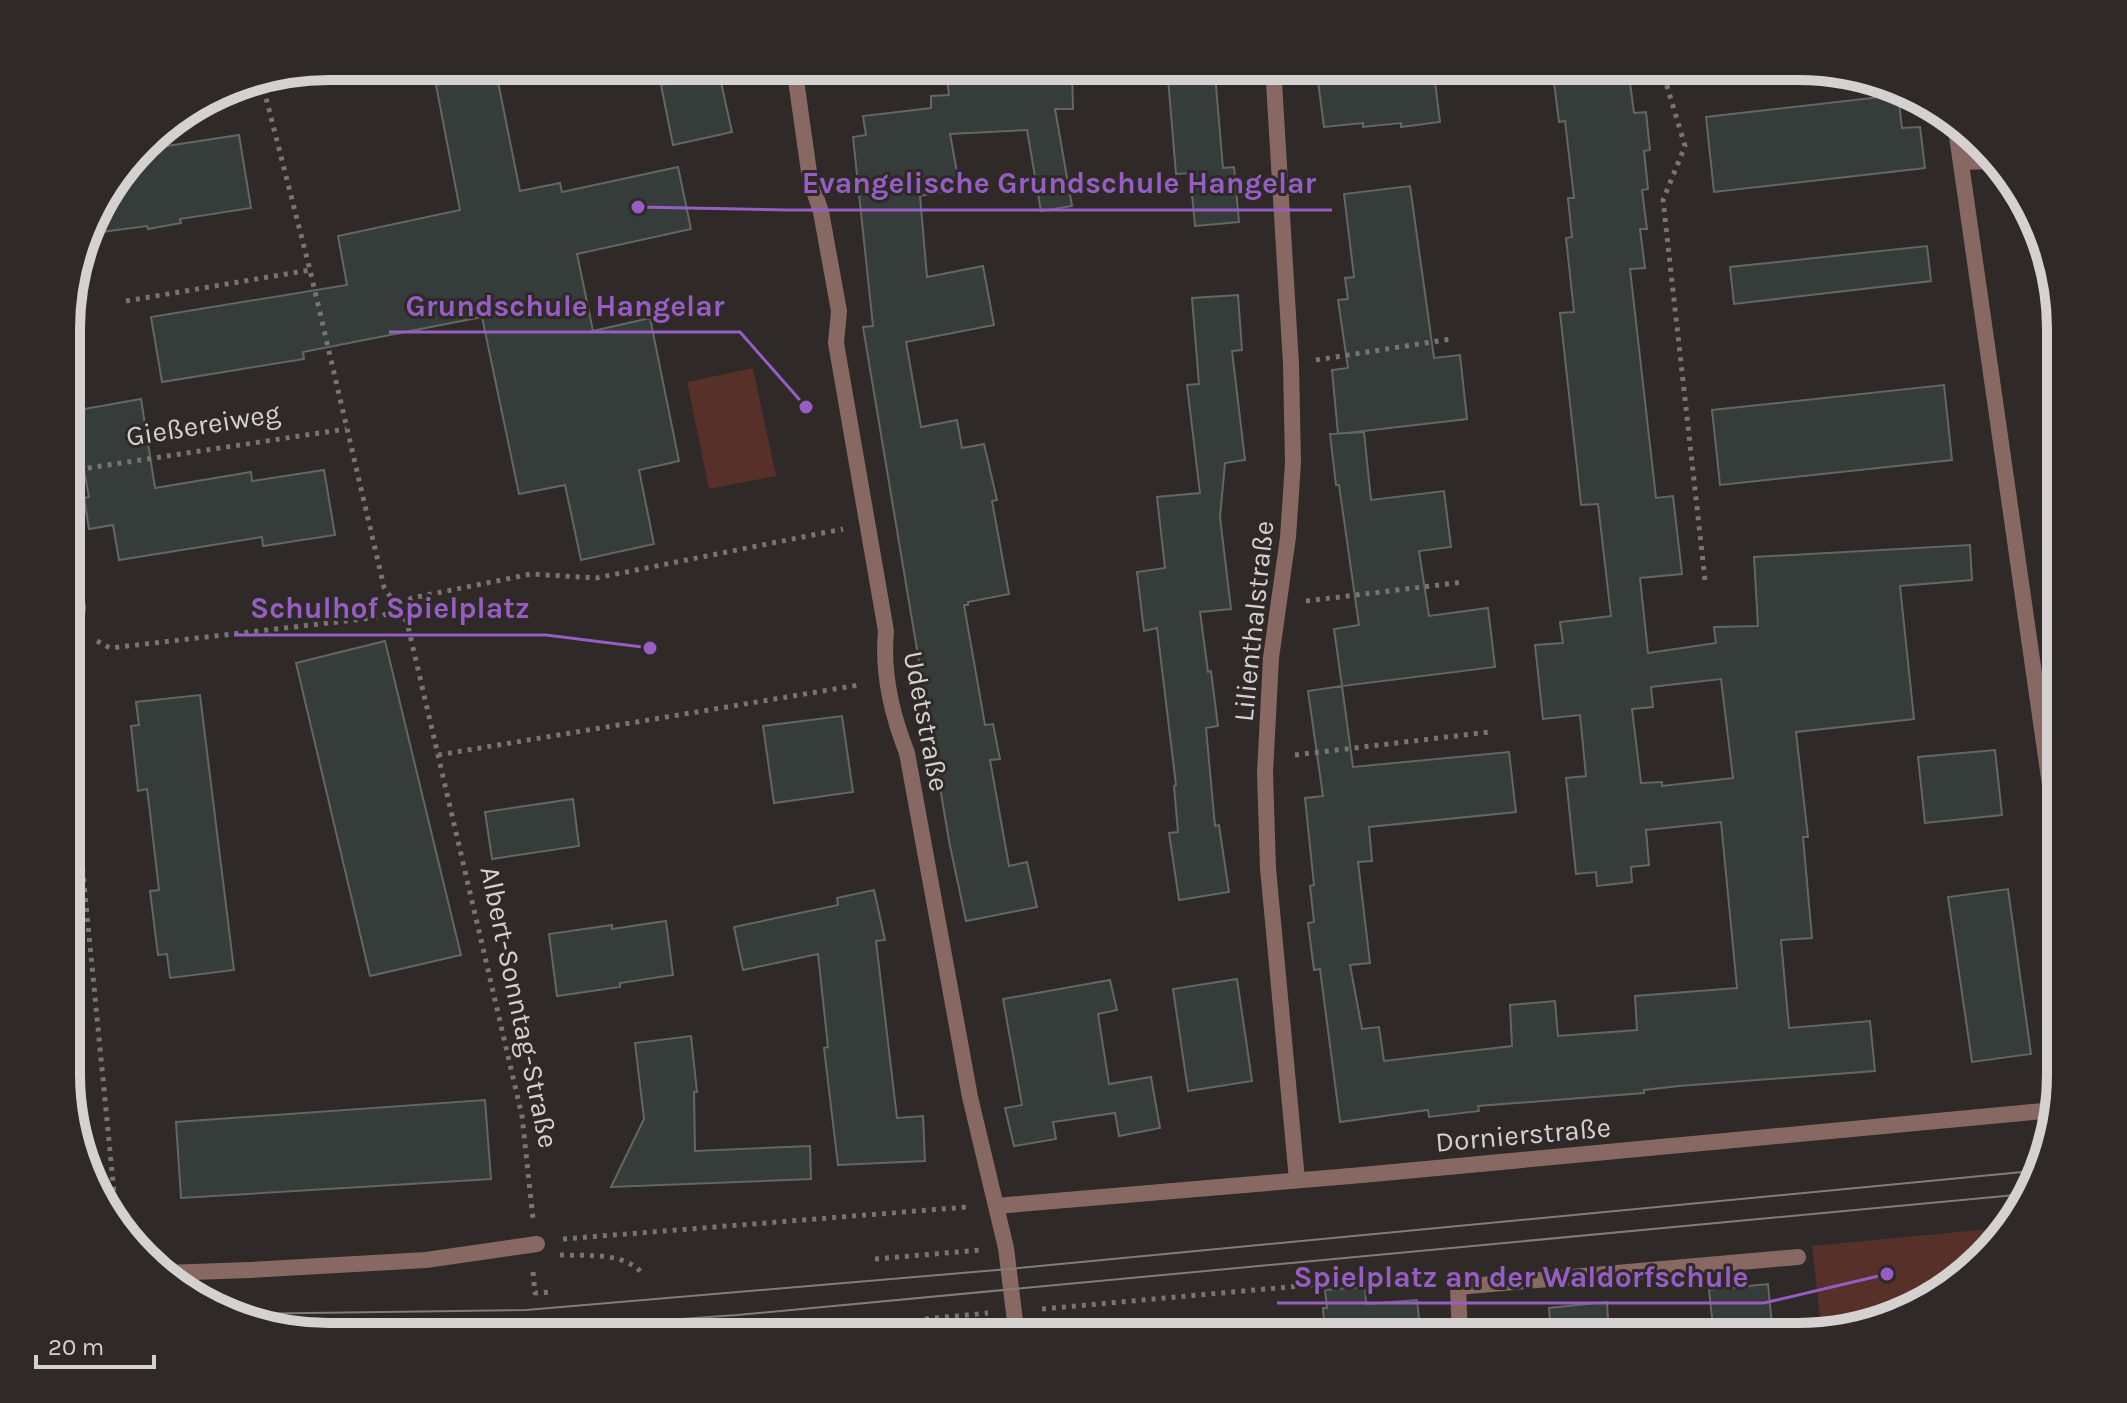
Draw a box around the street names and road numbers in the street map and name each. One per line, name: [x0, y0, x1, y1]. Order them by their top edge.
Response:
street label: Gießereiweg: [124, 396, 283, 453]
street label: Lilienthalstraße: [1227, 519, 1280, 723]
street label: Udetstraße: [897, 648, 956, 794]
street label: Albert-Sonntag-Straße: [473, 863, 566, 1151]
street label: Dornierstraße: [1434, 1110, 1612, 1159]

